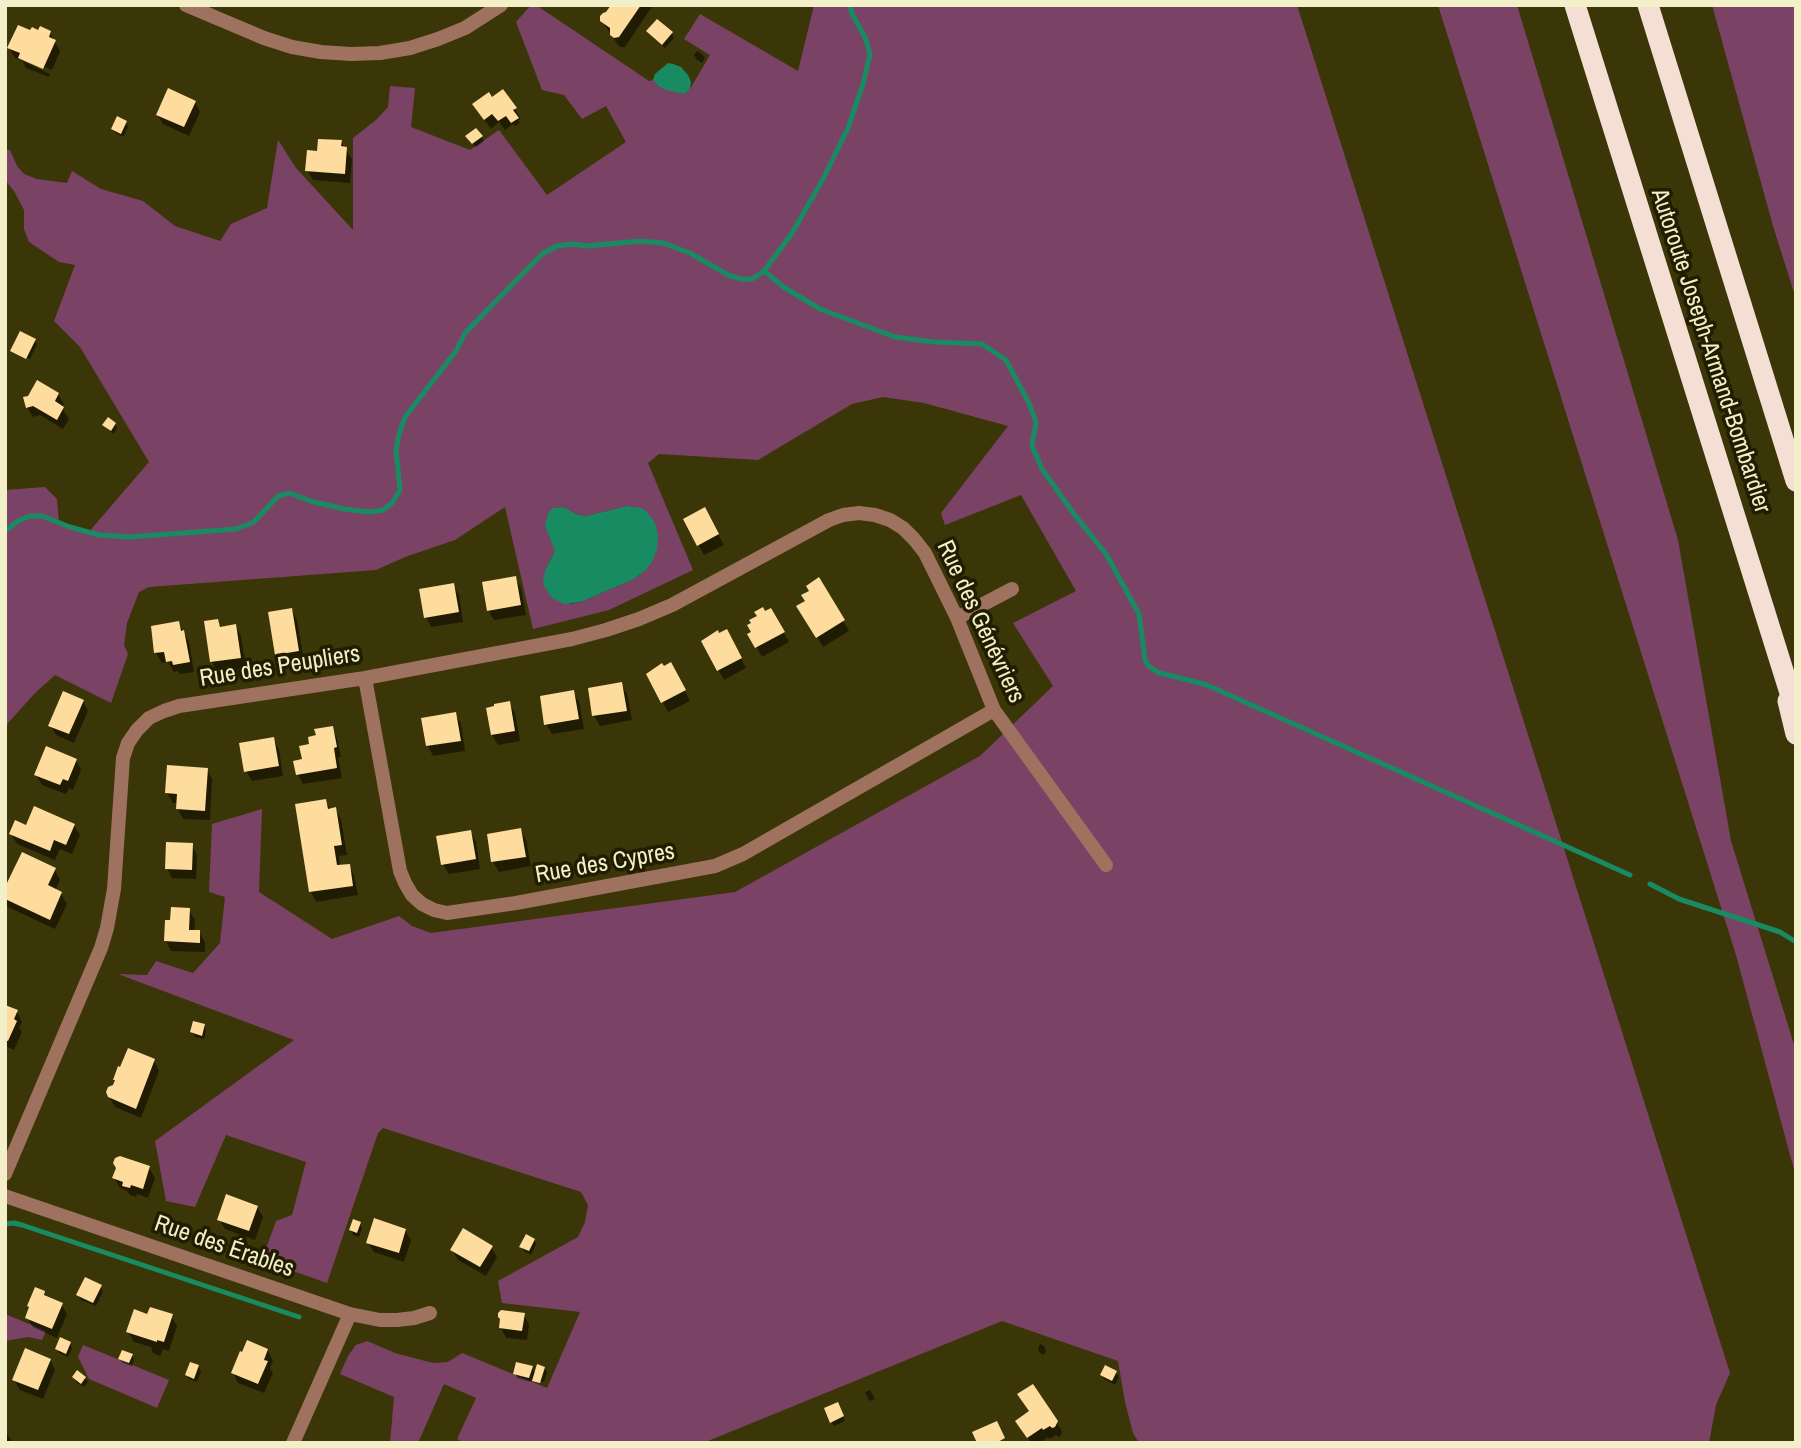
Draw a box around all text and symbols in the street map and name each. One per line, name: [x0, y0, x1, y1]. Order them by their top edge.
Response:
street label: Autoroute Joseph-Armand-Bombardier: [1644, 185, 1776, 517]
street label: Rue des Génévriers: [930, 536, 1030, 708]
street label: Rue des Peupliers: [198, 640, 362, 694]
street label: Rue des Cypres: [533, 838, 677, 890]
street label: Rue des Érables: [151, 1210, 297, 1284]

